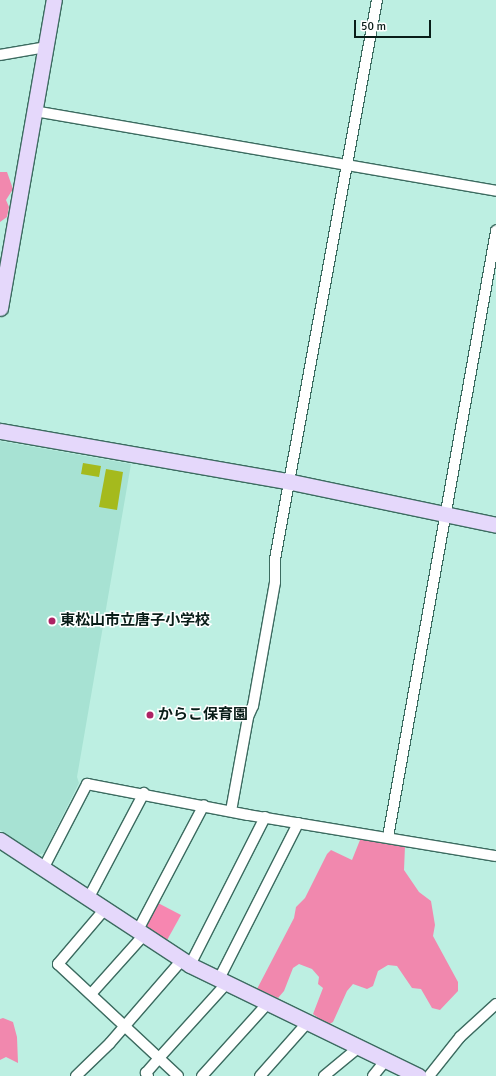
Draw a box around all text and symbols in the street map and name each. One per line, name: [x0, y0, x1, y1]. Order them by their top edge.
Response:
scale bar: [356, 12, 433, 38]
text: 50 m: [361, 19, 386, 34]
place label: 東松山市立唐子小学校: [60, 612, 210, 630]
marker: 東松山市立唐子小学校: [47, 616, 57, 626]
place label: からこ保育園: [158, 706, 248, 724]
marker: からこ保育園: [145, 710, 155, 720]

